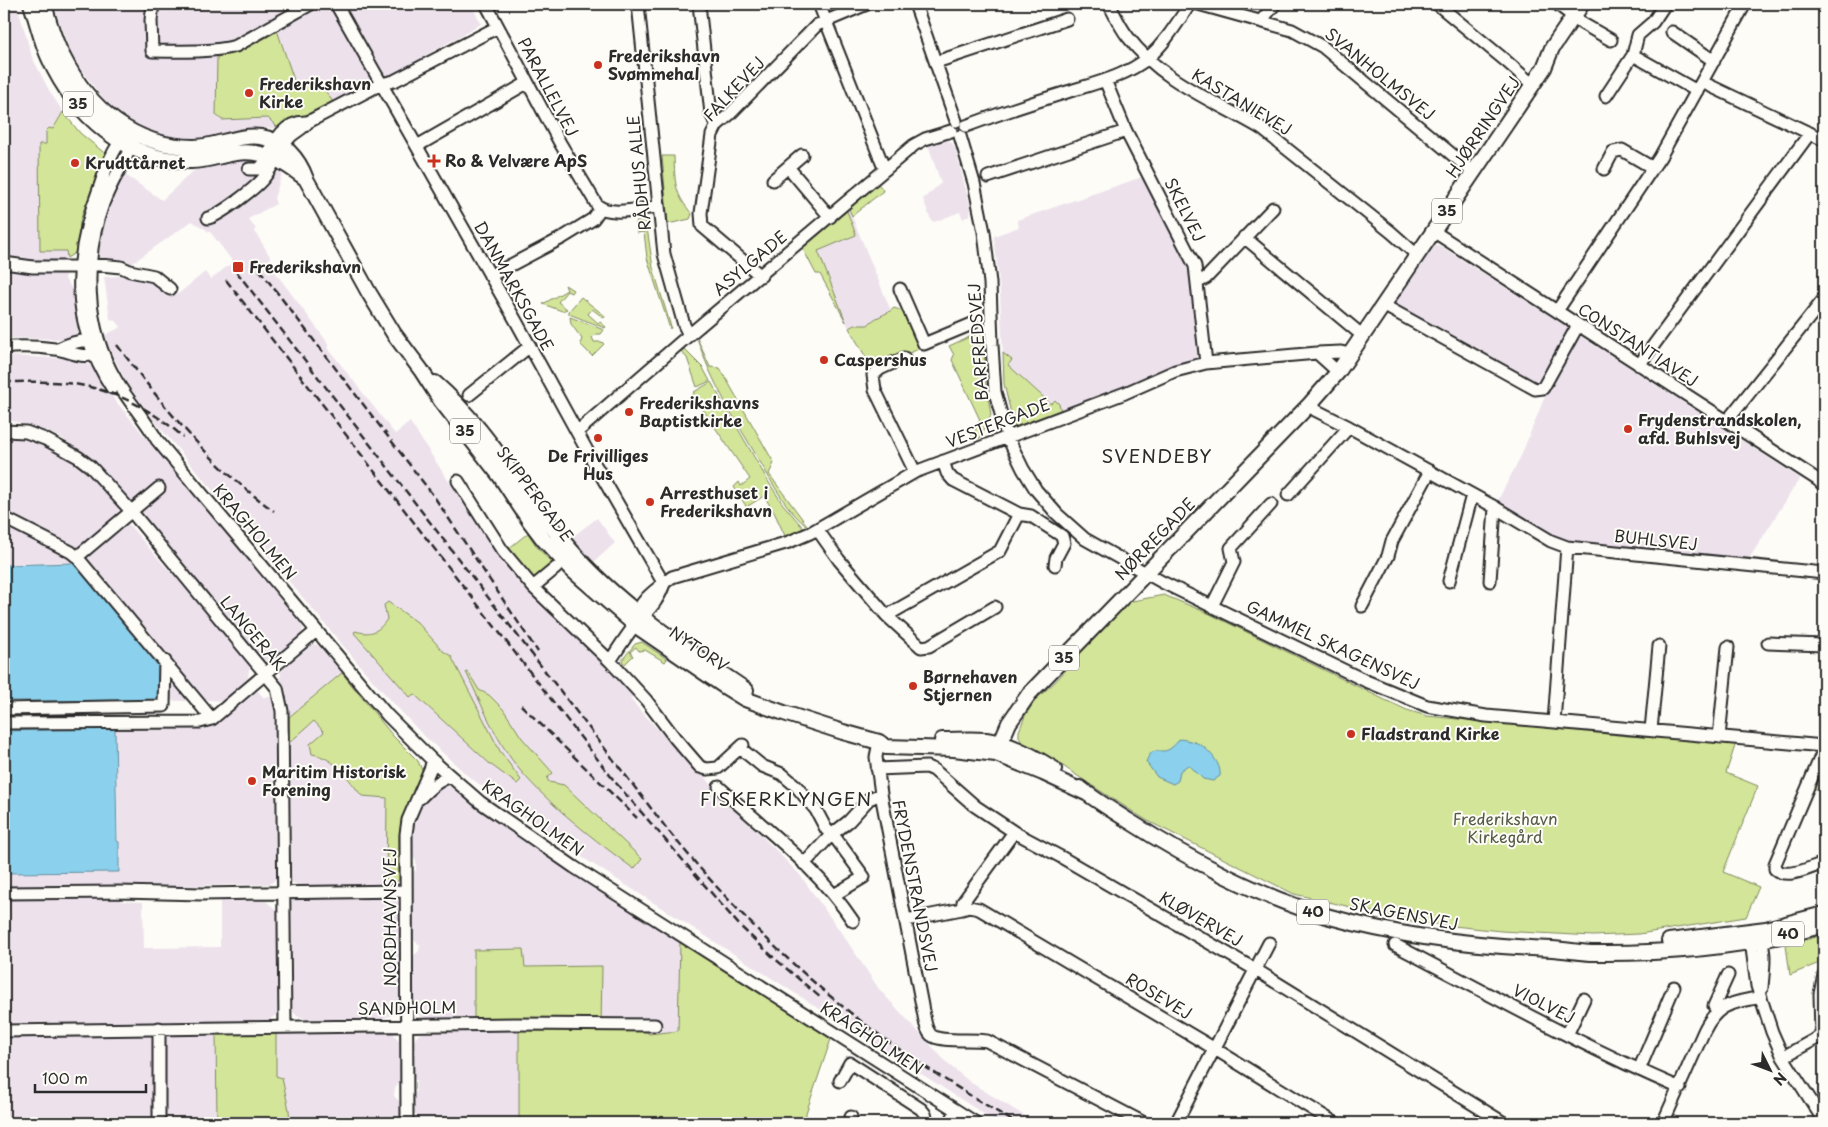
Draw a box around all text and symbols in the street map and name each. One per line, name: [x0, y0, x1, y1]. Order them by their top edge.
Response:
street label: SVANHOLMSVEJ: [1320, 21, 1441, 125]
street label: PARALLELVEJ: [513, 33, 585, 141]
place label: Frederikshavn Svømmehal: [608, 43, 720, 85]
street label: FALKEVEJ: [697, 51, 770, 126]
marker: Frederikshavn Svømmehal: [592, 59, 604, 71]
street label: KASTANIEVEJ: [1188, 62, 1297, 140]
place label: Frederikshavn Kirke: [259, 71, 371, 113]
street label: HJØRRINGVEJ: [1439, 71, 1525, 182]
marker: Frederikshavn Kirke: [243, 87, 255, 99]
road number: 35: [63, 92, 93, 116]
street label: RÅDHUS ALLE: [620, 114, 656, 232]
place label: Ro & Velvære ApS: [445, 148, 587, 172]
place label: Krudttårnet: [85, 150, 186, 174]
marker: Ro & Velvære ApS: [427, 154, 441, 168]
marker: Krudttårnet: [69, 157, 81, 169]
street label: SKELVEJ: [1160, 173, 1212, 246]
road number: 35: [1432, 198, 1462, 224]
street label: DANMARKSGADE: [469, 216, 561, 355]
street label: ASYLGADE: [707, 224, 792, 300]
place label: Frederikshavn: [249, 254, 361, 278]
marker: Frederikshavn: [231, 260, 245, 274]
street label: BARFREDSVEJ: [961, 282, 993, 402]
street label: CONSTANTIAVEJ: [1574, 296, 1703, 392]
place label: Caspershus: [834, 347, 927, 371]
marker: Caspershus: [818, 354, 830, 366]
place label: Frederikshavns Baptistkirke: [639, 390, 759, 432]
street label: VESTERGADE: [942, 391, 1053, 453]
marker: Frederikshavns Baptistkirke: [623, 406, 635, 418]
place label: Frydenstrandskolen, afd. Buhlsvej: [1638, 407, 1801, 449]
road number: 35: [450, 418, 480, 444]
marker: Frydenstrandskolen, afd. Buhlsvej: [1622, 423, 1634, 435]
marker: De Frivilliges Hus: [592, 432, 604, 444]
street label: SKIPPERGADE: [492, 441, 580, 546]
district label: SVENDEBY: [1102, 441, 1212, 469]
place label: De Frivilliges Hus: [548, 443, 649, 485]
street label: KRAGHOLMEN: [208, 478, 303, 585]
place label: Arresthuset i Frederikshavn: [660, 480, 772, 522]
street label: NØRREGADE: [1109, 492, 1200, 585]
marker: Arresthuset i Frederikshavn: [644, 496, 656, 508]
street label: BUHLSVEJ: [1613, 523, 1699, 555]
street label: LANGERAK: [215, 590, 292, 675]
street label: GAMMEL SKAGENSVEJ: [1243, 593, 1424, 695]
street label: NYTORV: [665, 620, 734, 677]
road number: 35: [1049, 646, 1079, 670]
place label: Børnehaven Stjernen: [923, 664, 1018, 706]
marker: Børnehaven Stjernen: [907, 680, 919, 692]
place label: Fladstrand Kirke: [1361, 721, 1500, 745]
marker: Fladstrand Kirke: [1345, 728, 1357, 740]
place label: Maritim Historisk Forening: [262, 759, 407, 801]
street label: KRAGHOLMEN: [478, 773, 589, 861]
marker: Maritim Historisk Forening: [246, 775, 258, 787]
district label: FISKERKLYNGEN: [700, 784, 872, 812]
street label: FRYDENSTRANDSVEJ: [887, 797, 944, 974]
park label: Frederikshavn Kirkegård: [1452, 806, 1558, 848]
street label: NORDHAVNSVEJ: [377, 848, 401, 986]
street label: KLØVERVEJ: [1155, 885, 1248, 952]
street label: SKAGENSVEJ: [1348, 891, 1461, 935]
road number: 40: [1297, 900, 1329, 924]
road number: 40: [1772, 922, 1804, 946]
street label: ROSEVEJ: [1122, 966, 1197, 1024]
street label: VIOLVEJ: [1509, 977, 1580, 1029]
street label: SANDHOLM: [358, 994, 456, 1020]
street label: KRAGHOLMEN: [816, 995, 929, 1080]
north arrow: [1746, 1044, 1796, 1094]
scale bar: [35, 1062, 146, 1094]
text: 100 m: [42, 1066, 88, 1089]
text: N: [1769, 1068, 1792, 1090]

